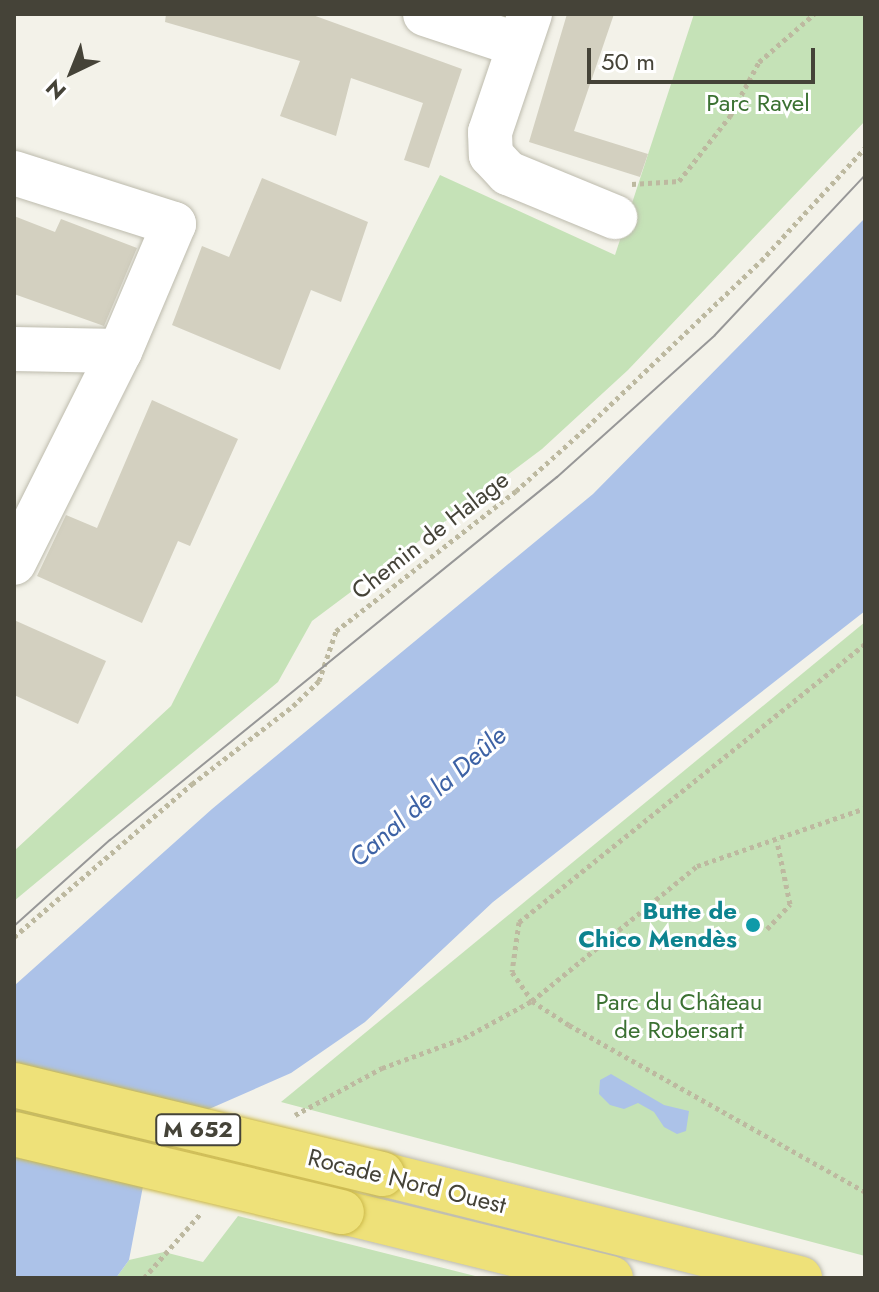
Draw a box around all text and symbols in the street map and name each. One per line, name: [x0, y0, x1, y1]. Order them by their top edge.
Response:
north arrow: [32, 32, 112, 112]
scale bar: [591, 32, 819, 82]
text: 50 m: [601, 44, 655, 79]
text: N: [38, 72, 73, 107]
park label: Parc Ravel: [706, 89, 810, 117]
street label: Chemin de Halage: [346, 465, 514, 605]
water label: Canal de la Deûle: [343, 720, 513, 874]
place label: Butte de Chico Mendès: [578, 897, 737, 953]
marker: Butte de Chico Mendès: [744, 916, 762, 934]
park label: Parc du Château de Robersart: [596, 988, 762, 1044]
road number: M 652: [154, 1112, 242, 1148]
street label: Rocade Nord Ouest: [305, 1142, 509, 1220]

